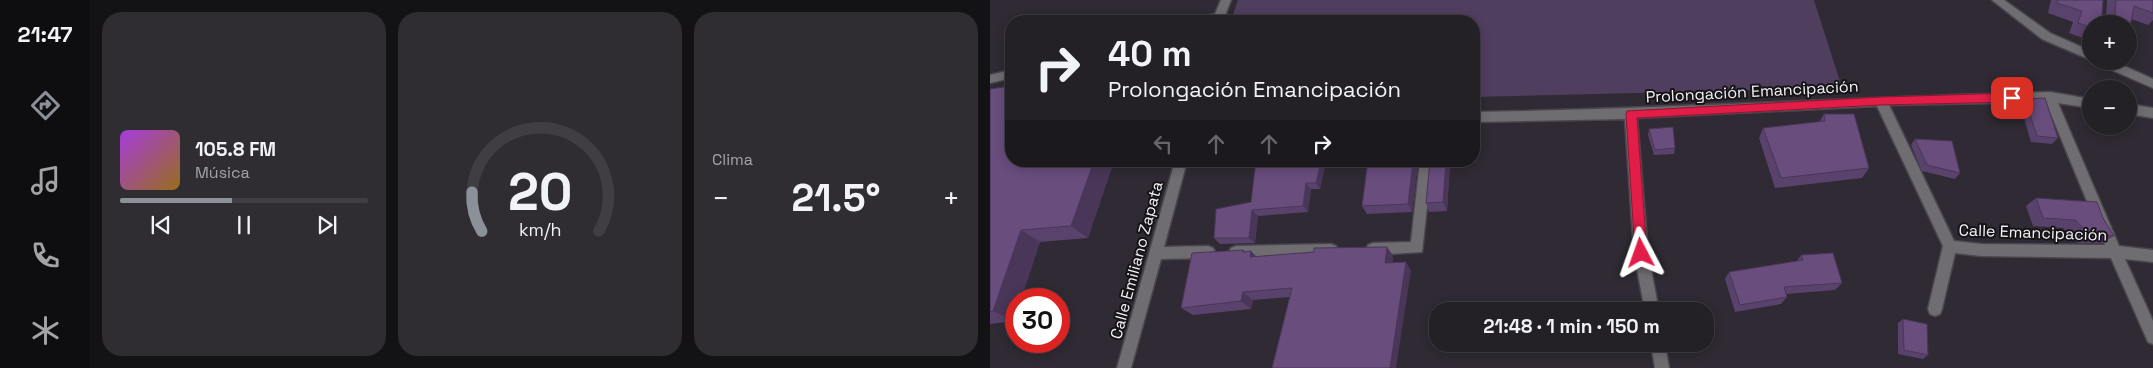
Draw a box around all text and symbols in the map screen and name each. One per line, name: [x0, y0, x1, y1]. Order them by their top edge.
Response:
map controls: [2082, 15, 2137, 135]
button: +: [2082, 15, 2137, 70]
text: 21:47: [18, 20, 72, 48]
text: 40 m: [1108, 32, 1192, 76]
icon: right: [1025, 35, 1090, 100]
text: Prolongación Emancipación: [1108, 75, 1401, 103]
street label: Prolongación Emancipación: [1645, 75, 1859, 108]
pin: [1991, 77, 2033, 119]
button: −: [2082, 80, 2137, 135]
icon: arrive: [1998, 84, 2026, 112]
icon: directions: [28, 88, 63, 123]
icon: left: [1149, 130, 1177, 158]
icon: ahead: [1202, 130, 1230, 158]
icon: ahead: [1255, 130, 1283, 158]
icon: right: [1308, 130, 1336, 158]
text: 105.8 FM: [195, 137, 276, 162]
text: Clima: [712, 149, 753, 170]
text: 20: [508, 159, 572, 225]
text: Música: [195, 162, 250, 183]
icon: music: [28, 163, 63, 198]
text: 21.5°: [792, 174, 880, 222]
street label: Calle Emiliano Zapata: [1105, 179, 1168, 341]
text: −: [712, 180, 729, 216]
text: +: [943, 180, 960, 216]
icon: previous: [147, 211, 175, 239]
icon: pause: [230, 211, 258, 239]
icon: next: [313, 211, 341, 239]
text: km/h: [519, 218, 561, 241]
street label: Calle Emancipación: [1958, 219, 2108, 246]
position arrow: [1614, 226, 1666, 278]
icon: phone: [28, 238, 63, 273]
speed limit sign: 30: [1005, 288, 1070, 353]
icon: climate: [28, 313, 63, 348]
text: 21:48 · 1 min · 150 m: [1483, 314, 1660, 339]

